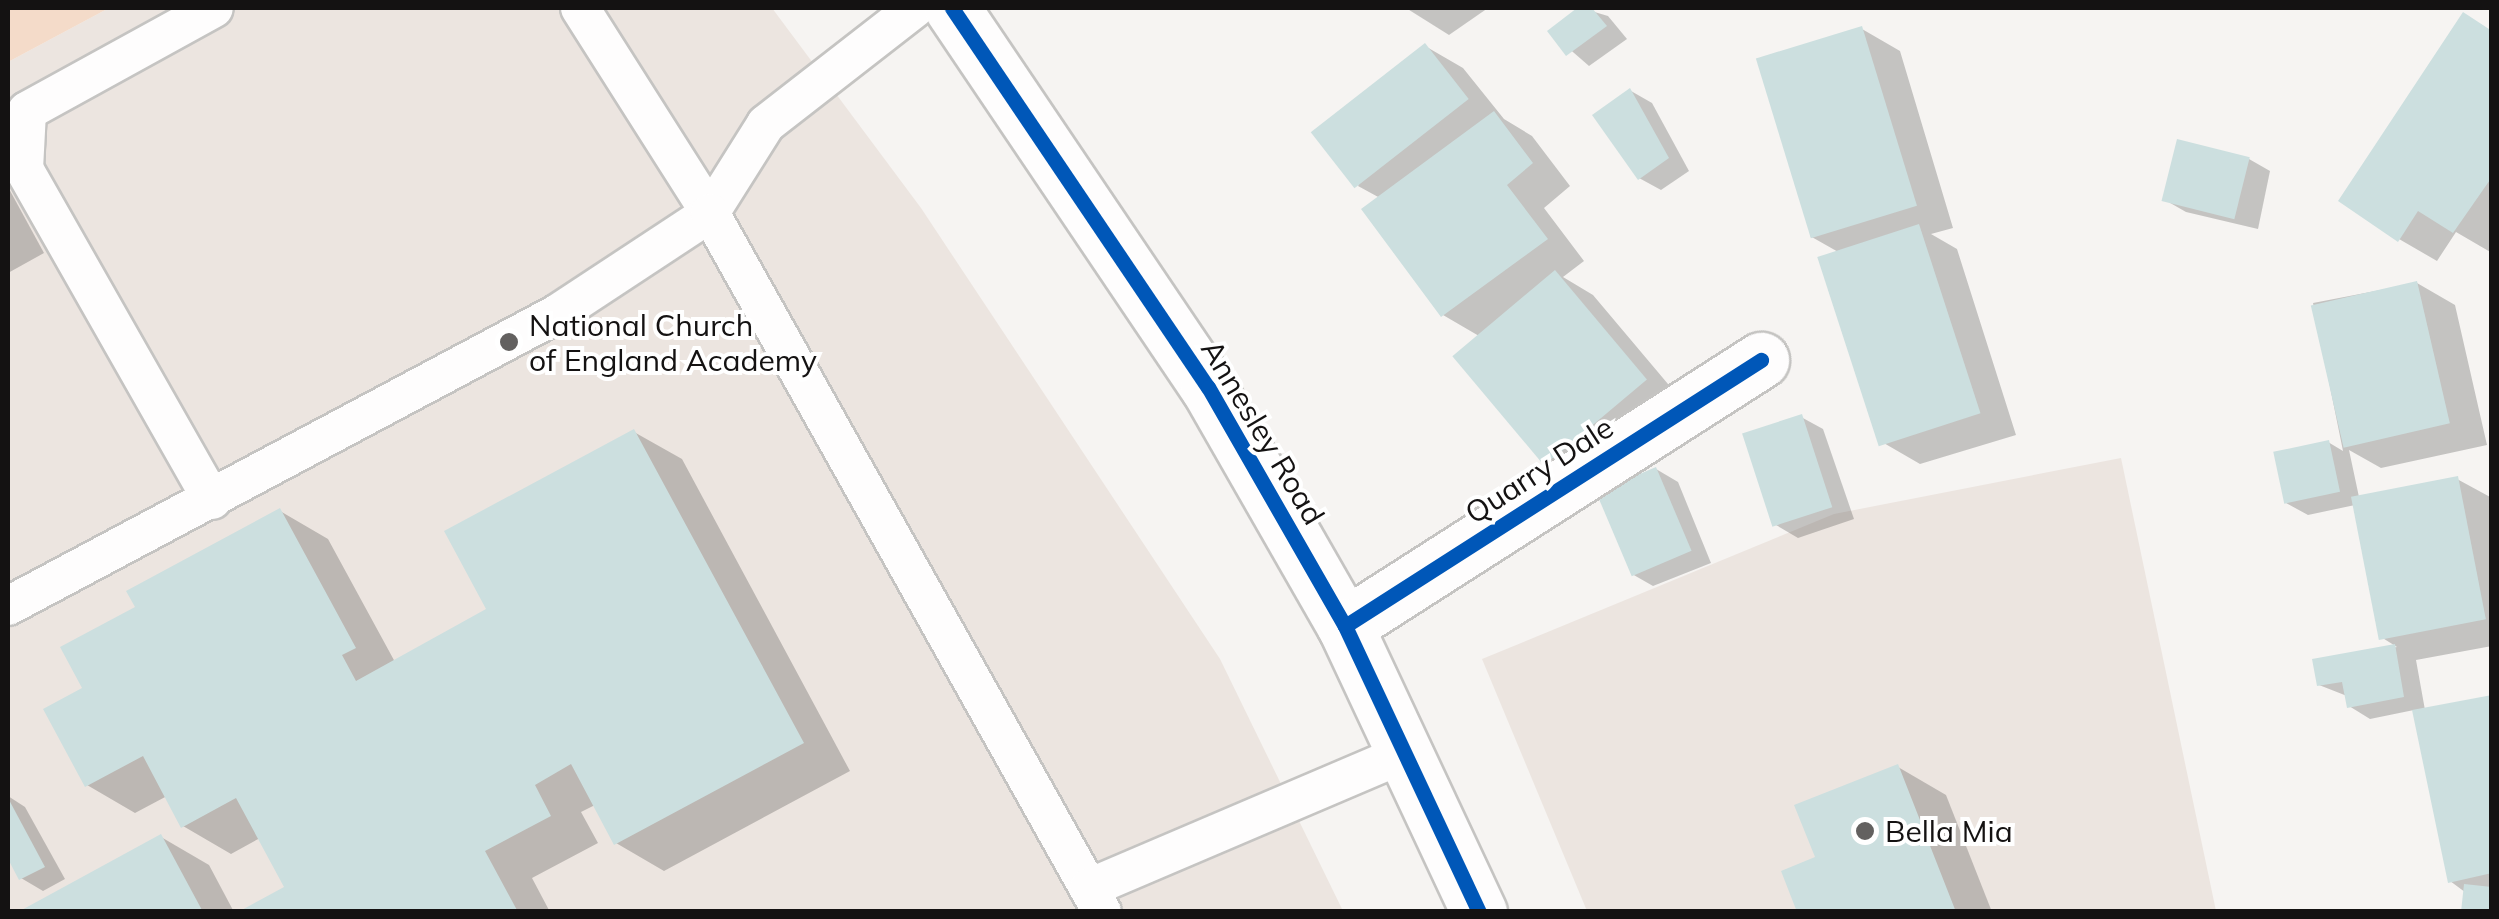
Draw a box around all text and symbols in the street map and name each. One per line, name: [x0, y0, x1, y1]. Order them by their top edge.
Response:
place label: National Church of England Academy: [529, 307, 817, 378]
marker: National Church of England Academy: [498, 331, 520, 353]
street label: Annesley Road: [1194, 333, 1332, 531]
street label: Quarry Dale: [1458, 409, 1620, 531]
place label: Bella Mia: [1885, 813, 2013, 849]
marker: Bella Mia: [1854, 820, 1876, 842]

